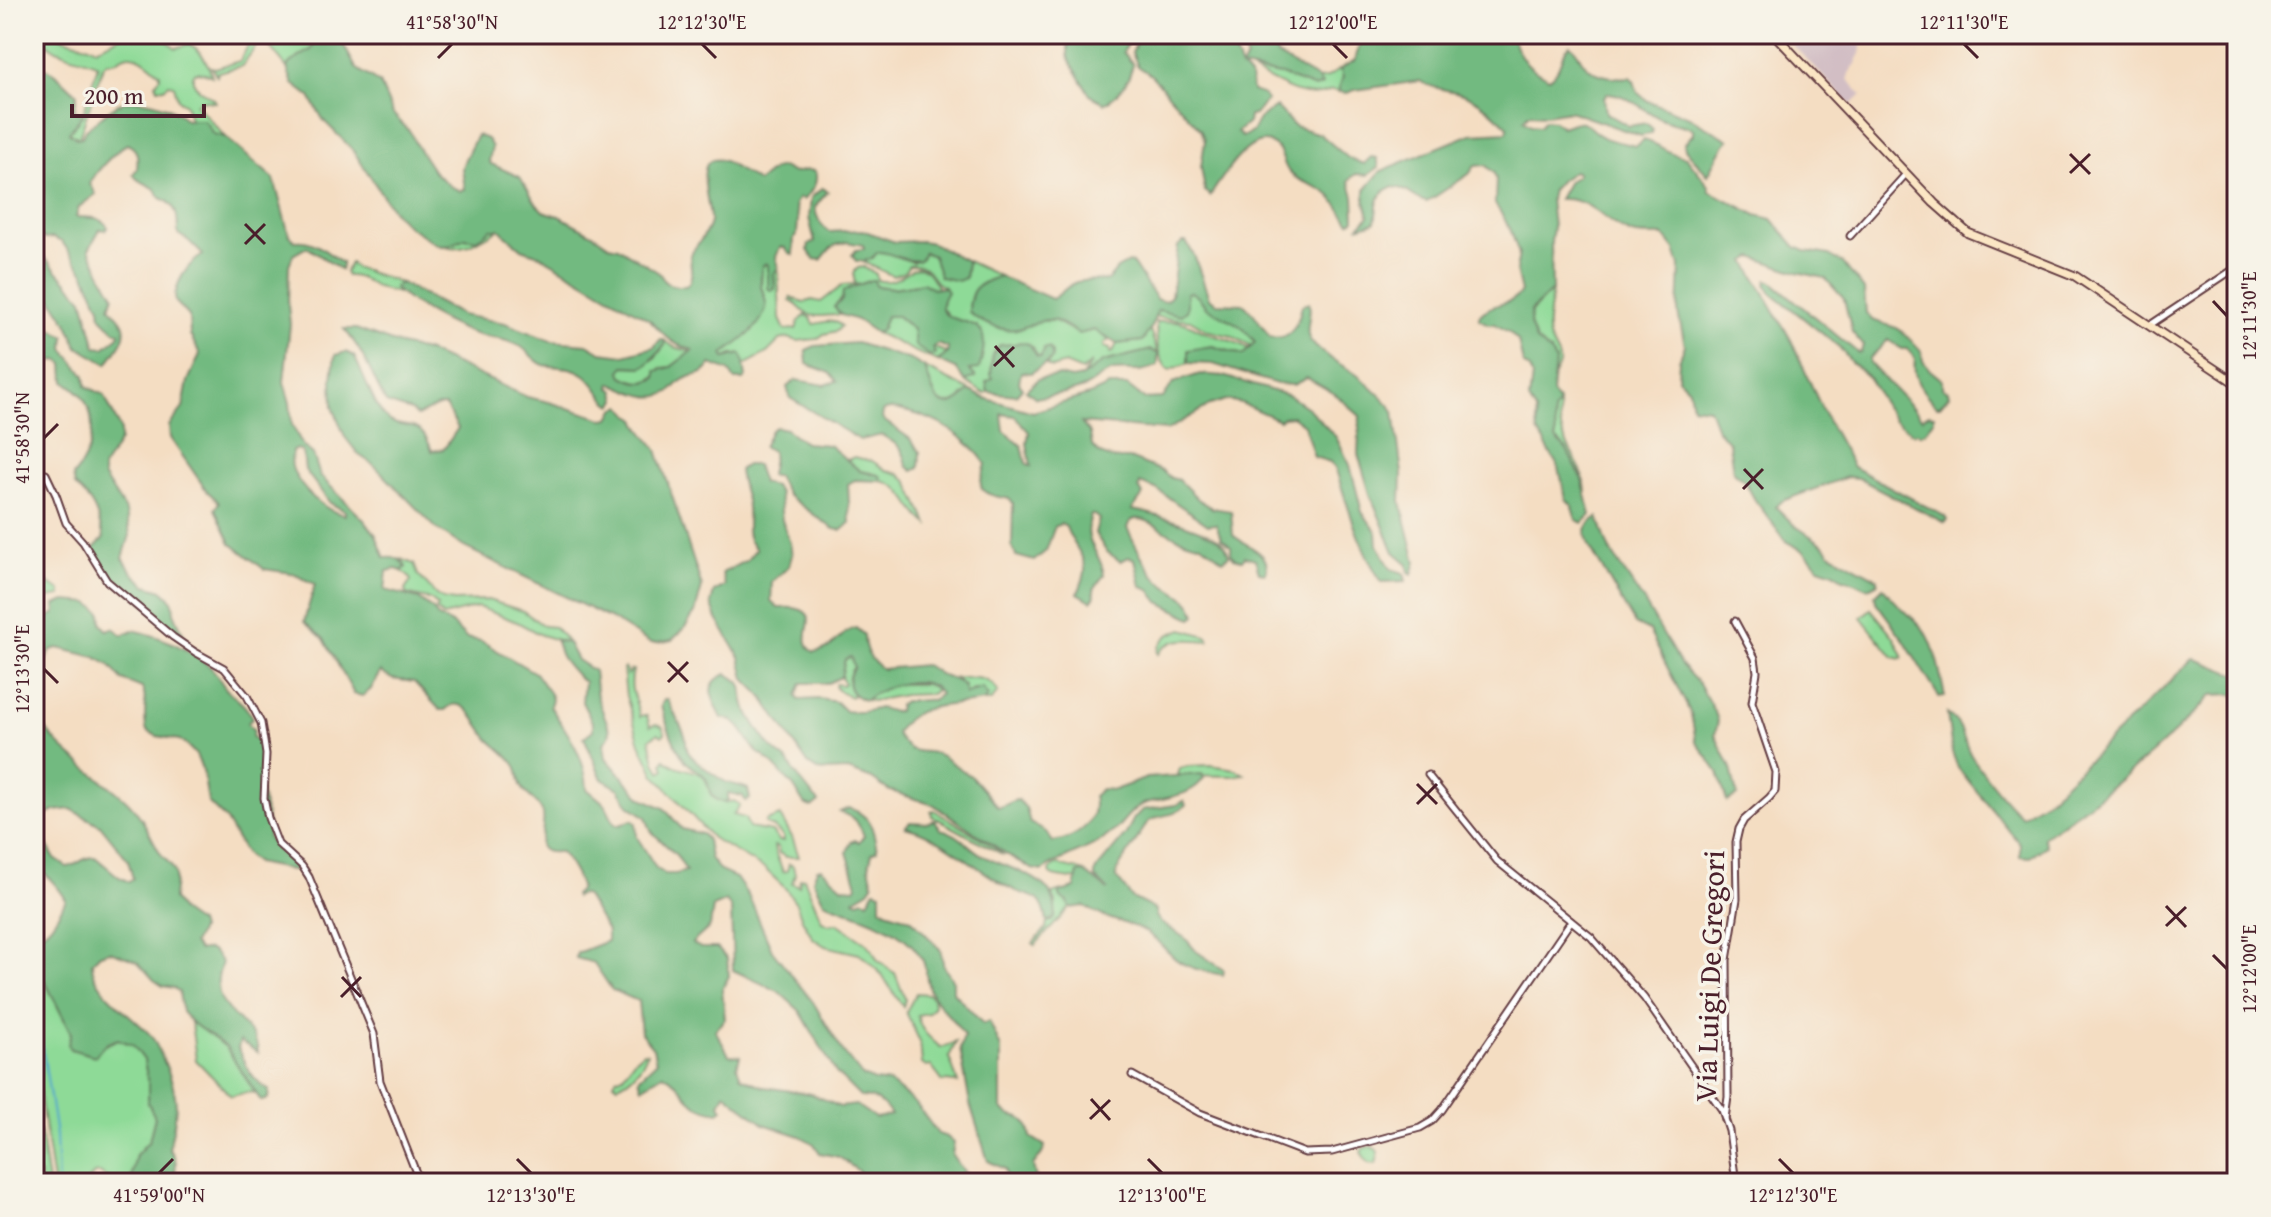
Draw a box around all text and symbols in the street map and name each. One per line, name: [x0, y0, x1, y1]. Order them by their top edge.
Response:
text: 41°58'30"N: [406, 7, 498, 36]
text: 12°12'30"E: [658, 7, 746, 36]
text: 12°12'00"E: [1289, 7, 1377, 36]
text: 12°11'30"E: [1920, 7, 2008, 36]
scale bar: [72, 68, 204, 118]
text: 200 m: [84, 78, 144, 113]
text: 12°11'30"E: [2234, 272, 2263, 360]
text: 41°58'30"N: [7, 392, 36, 484]
text: 12°13'30"E: [7, 625, 36, 713]
street label: Via Luigi De Gregori: [1683, 849, 1735, 1103]
text: 12°12'00"E: [2234, 925, 2263, 1013]
text: 41°59'00"N: [113, 1180, 205, 1209]
text: 12°13'30"E: [487, 1180, 575, 1209]
text: 12°13'00"E: [1118, 1180, 1206, 1209]
text: 12°12'30"E: [1749, 1180, 1837, 1209]

